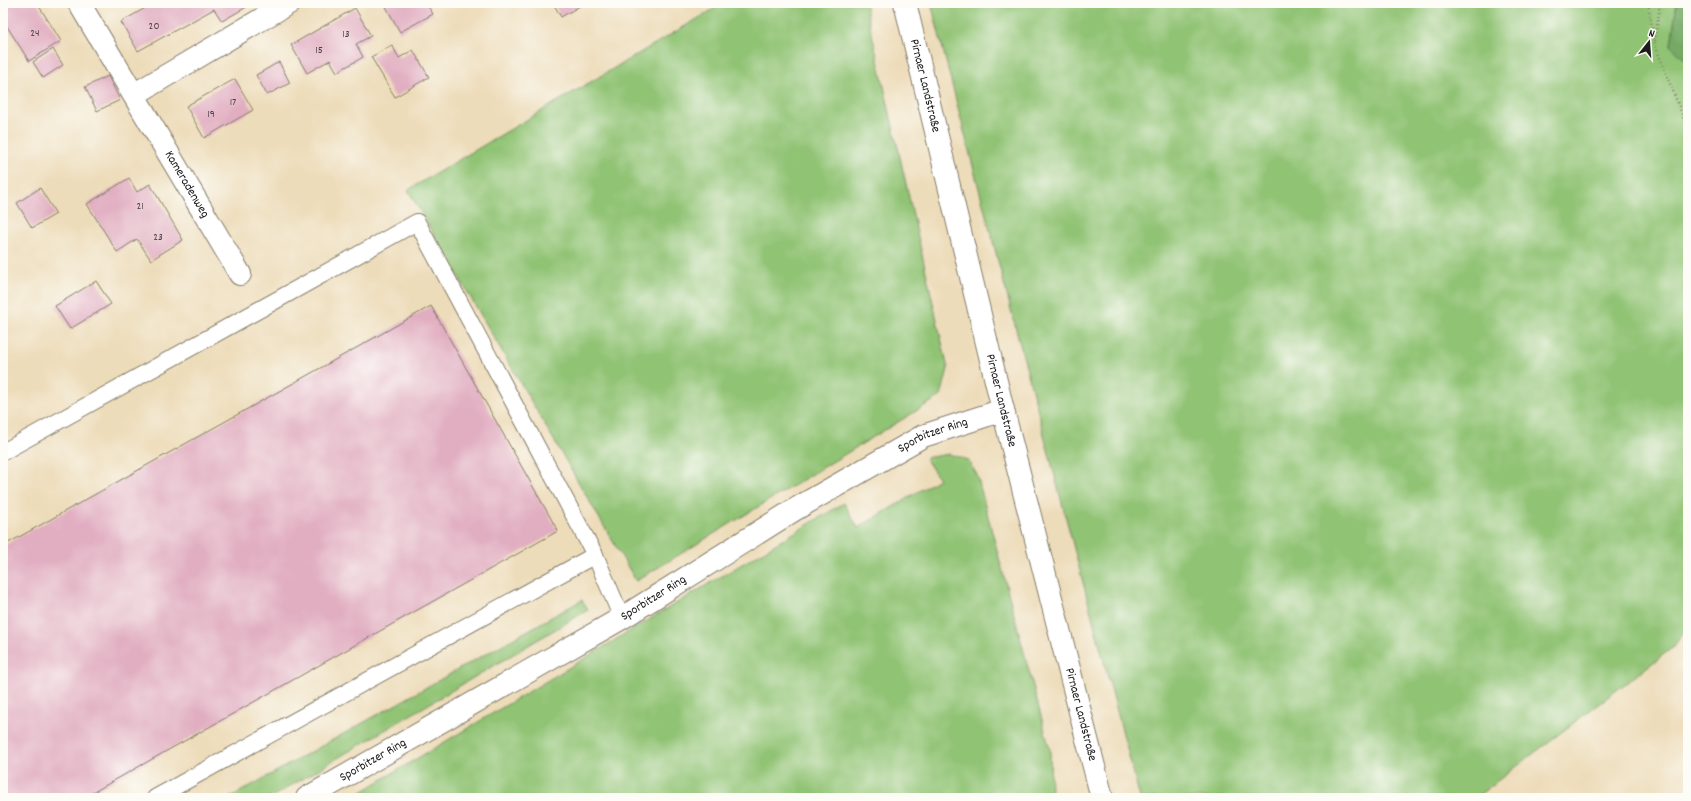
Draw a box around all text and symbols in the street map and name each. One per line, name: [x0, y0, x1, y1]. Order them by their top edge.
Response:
house number: 20: [149, 19, 159, 35]
north arrow: [1629, 22, 1669, 62]
house number: 24: [30, 26, 40, 42]
text: N: [1646, 26, 1657, 43]
house number: 13: [342, 27, 350, 43]
street label: Pirnaer Landstraße: [904, 37, 945, 135]
house number: 15: [315, 43, 323, 59]
house number: 17: [230, 95, 236, 111]
house number: 19: [207, 107, 215, 123]
street label: Kameradenweg: [159, 147, 214, 222]
house number: 21: [136, 199, 144, 215]
house number: 23: [153, 230, 163, 246]
street label: Pirnaer Landstraße: [980, 352, 1022, 450]
street label: Sporbitzer Ring: [894, 413, 970, 458]
street label: Sporbitzer Ring: [617, 570, 690, 626]
street label: Pirnaer Landstraße: [1060, 666, 1102, 763]
street label: Sporbitzer Ring: [336, 734, 410, 787]

